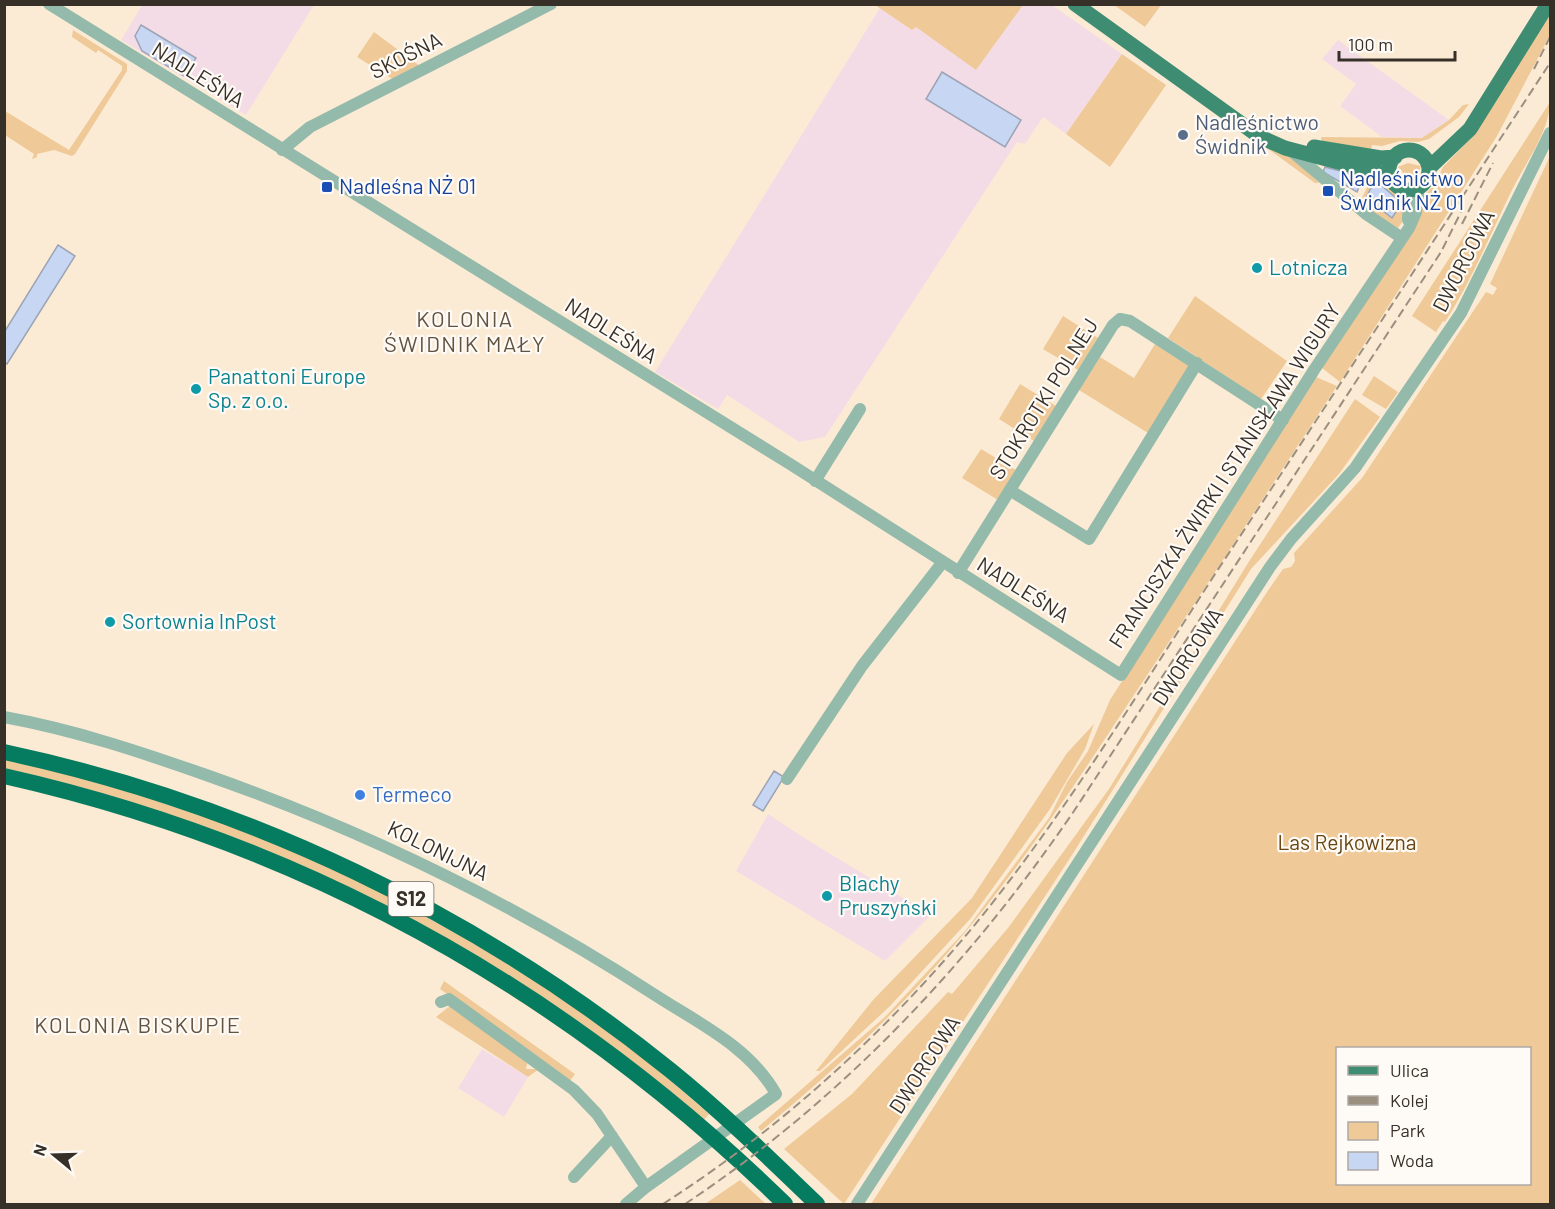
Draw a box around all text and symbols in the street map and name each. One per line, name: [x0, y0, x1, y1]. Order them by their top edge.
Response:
scale bar: [1339, 24, 1454, 62]
street label: SKOŚNA: [365, 26, 446, 83]
text: 100 m: [1348, 33, 1393, 55]
street label: NADLEŚNA: [148, 36, 250, 112]
place label: Nadleśnictwo Świdnik: [1195, 109, 1319, 158]
marker: Nadleśnictwo Świdnik: [1176, 128, 1190, 142]
place label: Nadleśnictwo Świdnik NŻ 01: [1340, 165, 1464, 214]
place label: Nadleśna NŻ 01: [339, 173, 476, 198]
marker: Nadleśna NŻ 01: [320, 180, 334, 194]
marker: Nadleśnictwo Świdnik NŻ 01: [1321, 184, 1335, 198]
street label: DWORCOWA: [1426, 205, 1499, 316]
place label: Lotnicza: [1269, 254, 1348, 279]
marker: Lotnicza: [1250, 261, 1264, 275]
street label: NADLEŚNA: [561, 292, 663, 368]
street label: FRANCISZKA ŻWIRKI I STANISŁAWA WIGURY: [1103, 298, 1345, 652]
district label: KOLONIA ŚWIDNIK MAŁY: [384, 305, 546, 356]
street label: STOKROTKI POLNEJ: [983, 313, 1102, 483]
place label: Panattoni Europe Sp. z o.o.: [208, 363, 366, 412]
marker: Panattoni Europe Sp. z o.o.: [189, 382, 203, 396]
street label: NADLEŚNA: [973, 551, 1075, 627]
street label: DWORCOWA: [1146, 602, 1228, 710]
place label: Sortownia InPost: [122, 608, 277, 633]
marker: Sortownia InPost: [103, 615, 117, 629]
place label: Termeco: [372, 781, 452, 806]
marker: Termeco: [353, 788, 367, 802]
street label: KOLONIJNA: [384, 814, 493, 885]
park label: Las Rejkowizna: [1277, 829, 1417, 854]
place label: Blachy Pruszyński: [839, 870, 937, 919]
road number: S12: [388, 882, 434, 916]
marker: Blachy Pruszyński: [820, 889, 834, 903]
street label: DWORCOWA: [883, 1010, 965, 1118]
district label: KOLONIA BISKUPIE: [34, 1011, 242, 1037]
legend: [1336, 1047, 1531, 1185]
text: Ulica: [1390, 1059, 1429, 1081]
text: Kolej: [1390, 1089, 1429, 1111]
text: Park: [1390, 1119, 1425, 1141]
north arrow: [24, 1125, 84, 1185]
text: N: [29, 1142, 50, 1158]
text: Woda: [1390, 1149, 1434, 1171]

